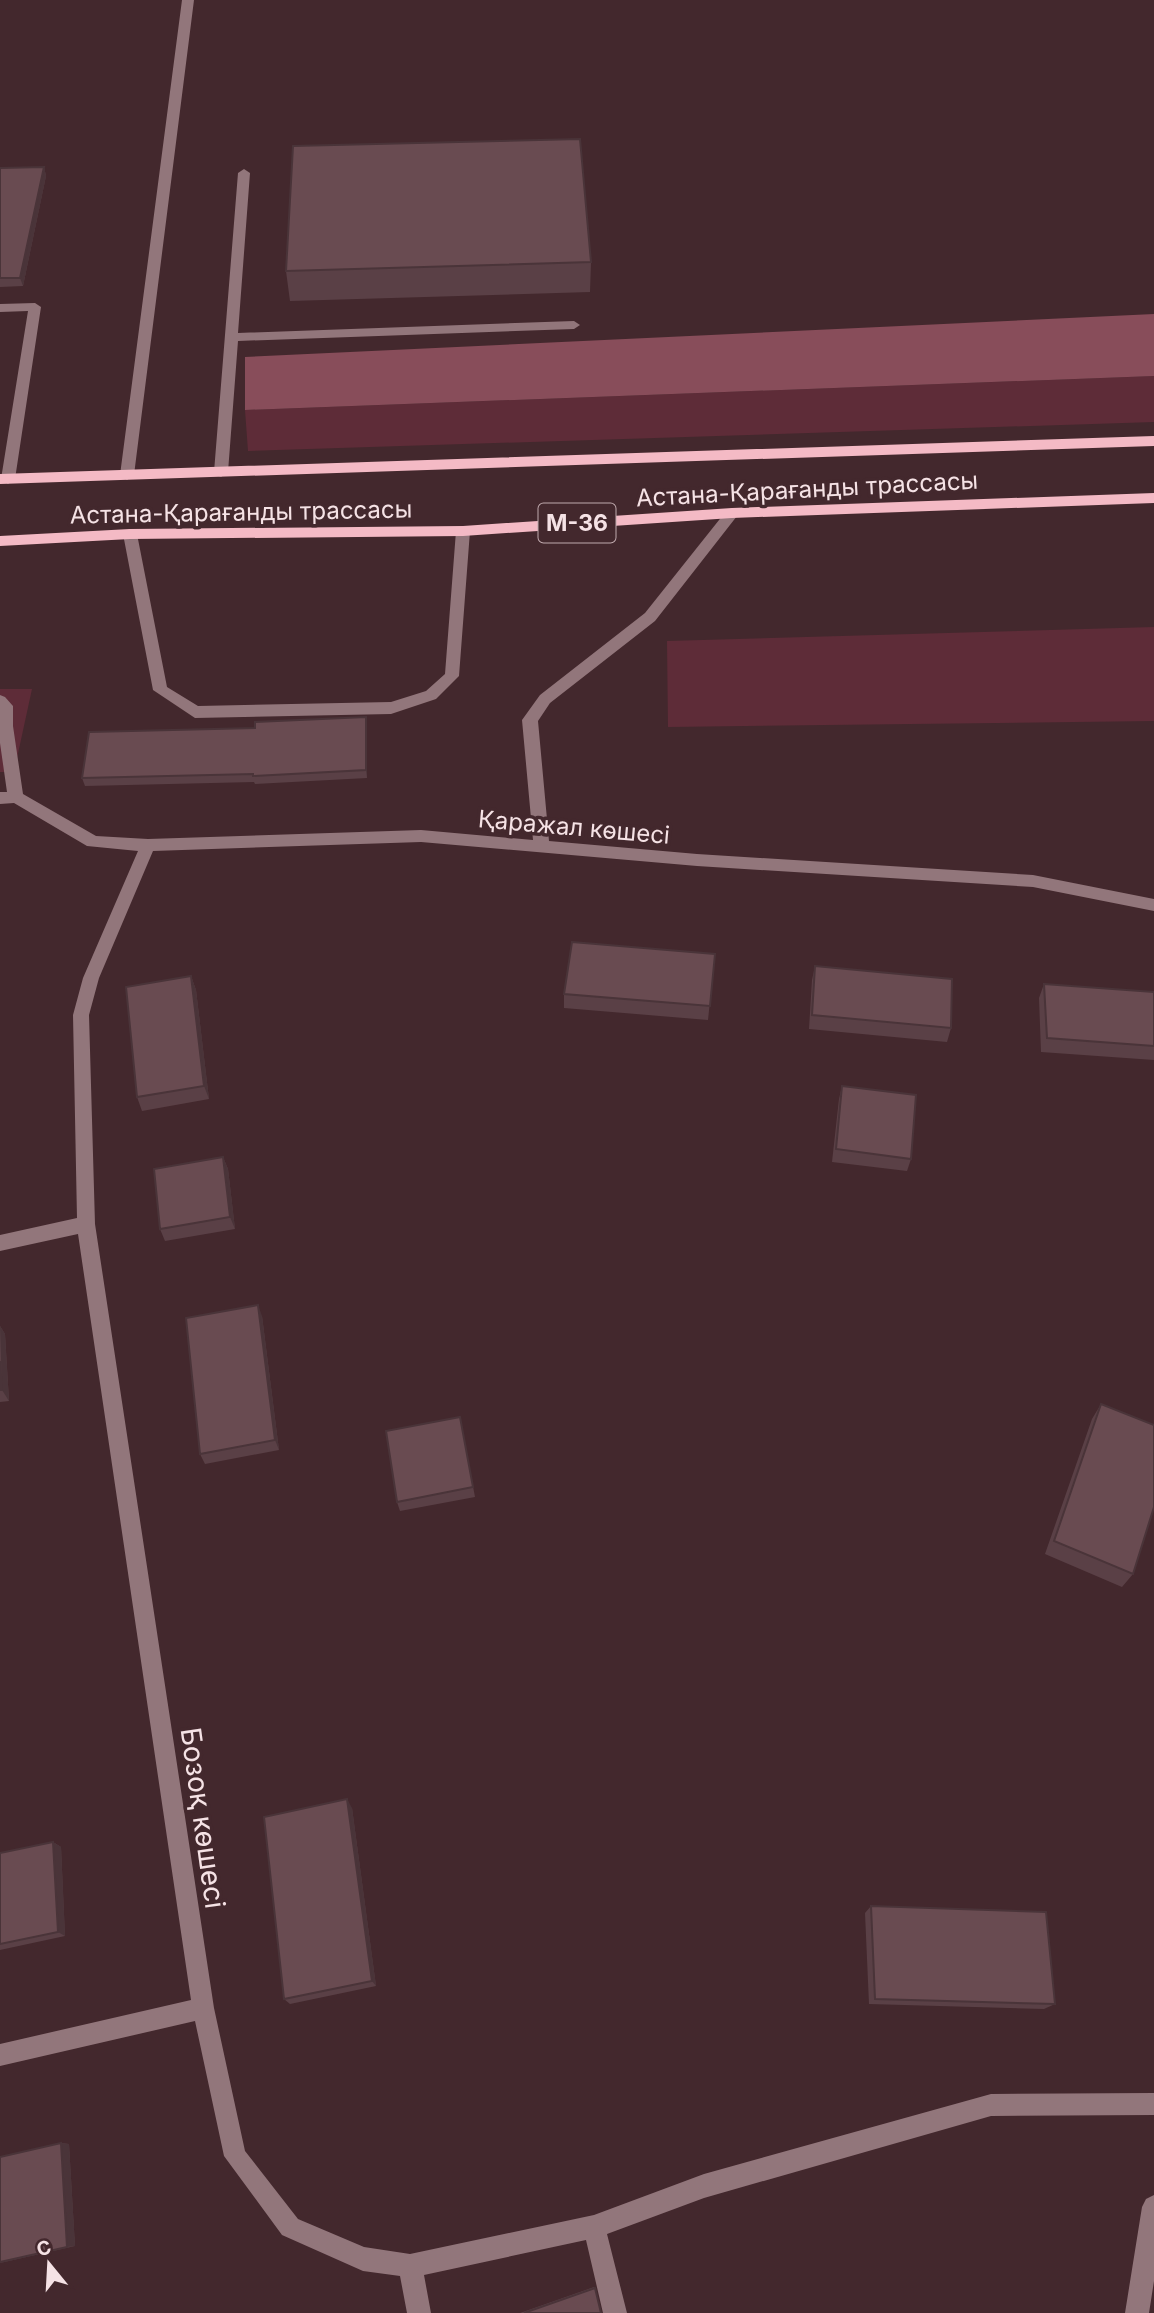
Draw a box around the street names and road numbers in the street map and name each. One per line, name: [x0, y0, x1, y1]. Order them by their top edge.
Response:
street label: Астана-Қарағанды трассасы: [635, 466, 979, 512]
street label: Астана-Қарағанды трассасы: [69, 495, 413, 529]
road number: M-36: [538, 503, 616, 542]
street label: Қаражал көшесі: [477, 804, 671, 850]
street label: Бозоқ көшесі: [173, 1725, 233, 1911]

